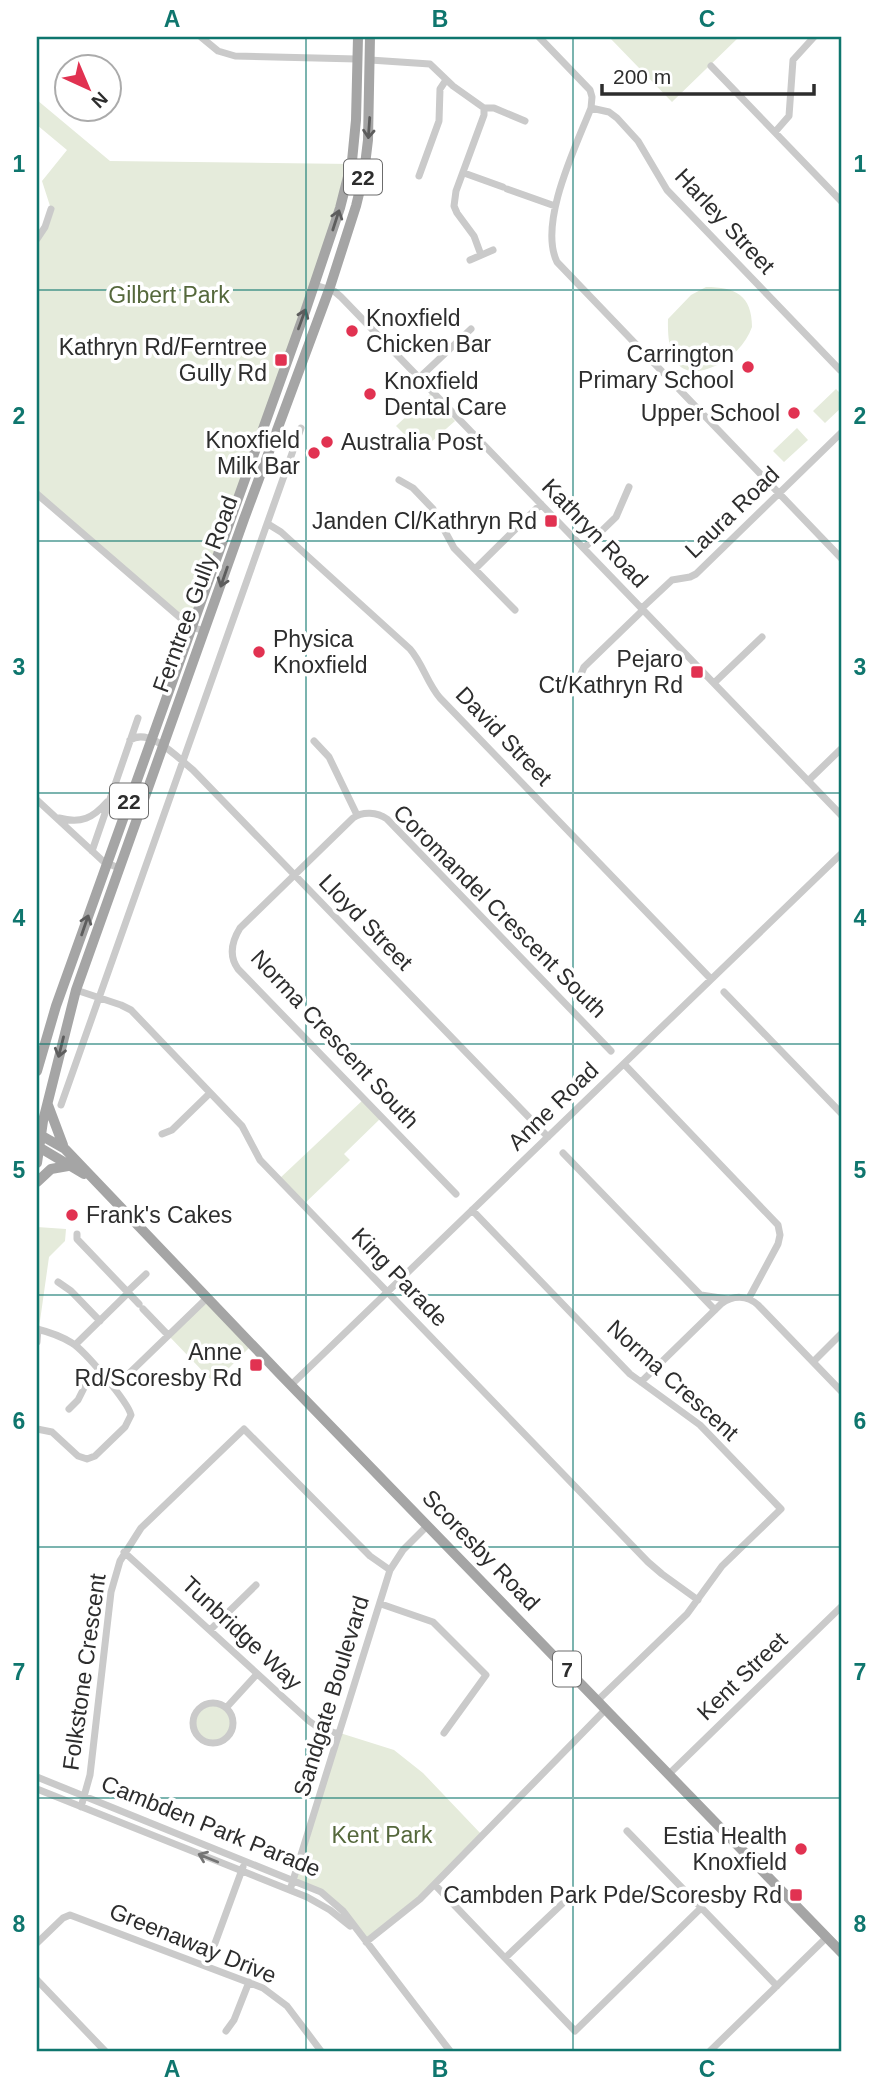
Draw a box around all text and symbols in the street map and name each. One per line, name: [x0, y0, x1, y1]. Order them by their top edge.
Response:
text: A: [164, 6, 180, 32]
text: B: [432, 6, 448, 32]
text: C: [699, 6, 715, 32]
north arrow: [52, 52, 122, 122]
scale bar: [602, 52, 814, 96]
text: 200 m: [613, 65, 671, 88]
text: N: [87, 88, 112, 112]
one-way arrow: [362, 116, 375, 139]
text: 1: [13, 151, 26, 177]
text: 1: [854, 151, 867, 177]
road number: 22: [344, 160, 382, 194]
street label: Harley Street: [670, 163, 781, 279]
one-way arrow: [330, 209, 343, 231]
park label: Gilbert Park: [108, 282, 230, 308]
place label: Knoxfield Chicken Bar: [366, 305, 492, 357]
one-way arrow: [297, 309, 310, 331]
marker: Knoxfield Chicken Bar: [344, 323, 360, 339]
place label: Kathryn Rd/Ferntree Gully Rd: [59, 334, 267, 386]
place label: Carrington Primary School: [578, 341, 734, 393]
marker: Kathryn Rd/Ferntree Gully Rd: [273, 352, 289, 368]
marker: Carrington Primary School: [740, 359, 756, 375]
place label: Knoxfield Dental Care: [384, 368, 507, 420]
marker: Knoxfield Dental Care: [362, 386, 378, 402]
place label: Upper School: [641, 400, 780, 426]
text: 2: [13, 403, 25, 429]
text: 2: [854, 403, 866, 429]
marker: Upper School: [786, 405, 802, 421]
place label: Knoxfield Milk Bar: [205, 427, 300, 479]
place label: Australia Post: [341, 429, 484, 455]
marker: Australia Post: [319, 434, 335, 450]
marker: Knoxfield Milk Bar: [306, 445, 322, 461]
street label: Laura Road: [680, 461, 784, 563]
street label: Kathryn Road: [537, 473, 653, 593]
street label: Ferntree Gully Road: [147, 492, 243, 696]
place label: Janden Cl/Kathryn Rd: [312, 508, 537, 534]
marker: Janden Cl/Kathryn Rd: [543, 513, 559, 529]
one-way arrow: [217, 566, 230, 588]
place label: Physica Knoxfield: [273, 626, 368, 678]
marker: Physica Knoxfield: [251, 644, 267, 660]
place label: Pejaro Ct/Kathryn Rd: [539, 646, 683, 698]
text: 3: [13, 654, 25, 680]
text: 3: [854, 654, 866, 680]
marker: Pejaro Ct/Kathryn Rd: [689, 664, 705, 680]
street label: David Street: [451, 681, 558, 791]
road number: 22: [110, 784, 148, 818]
street label: Coromandel Crescent South: [388, 799, 612, 1023]
street label: Lloyd Street: [314, 869, 418, 976]
text: 4: [13, 905, 26, 931]
text: 4: [854, 905, 867, 931]
one-way arrow: [80, 914, 92, 936]
street label: Norma Crescent South: [246, 945, 424, 1133]
one-way arrow: [54, 1036, 67, 1058]
street label: Anne Road: [503, 1057, 603, 1155]
text: 5: [13, 1157, 26, 1183]
text: 5: [854, 1157, 867, 1183]
place label: Frank's Cakes: [86, 1202, 232, 1228]
marker: Frank's Cakes: [64, 1207, 80, 1223]
street label: King Parade: [347, 1222, 453, 1332]
street label: Norma Crescent: [602, 1314, 744, 1446]
place label: Anne Rd/Scoresby Rd: [75, 1339, 242, 1391]
marker: Anne Rd/Scoresby Rd: [248, 1357, 264, 1373]
text: 6: [13, 1408, 25, 1434]
text: 6: [854, 1408, 866, 1434]
street label: Scoresby Road: [417, 1484, 545, 1616]
street label: Folkstone Crescent: [57, 1571, 111, 1772]
street label: Tunbridge Way: [177, 1571, 308, 1695]
street label: Sandgate Boulevard: [288, 1593, 374, 1799]
street label: Kent Street: [692, 1626, 793, 1725]
road number: 7: [553, 1652, 581, 1686]
text: 7: [13, 1659, 25, 1685]
text: 7: [854, 1659, 866, 1685]
street label: Cambden Park Parade: [98, 1770, 324, 1882]
park label: Kent Park: [332, 1822, 433, 1848]
place label: Estia Health Knoxfield: [663, 1823, 787, 1875]
marker: Estia Health Knoxfield: [793, 1841, 809, 1857]
one-way arrow: [198, 1850, 220, 1863]
place label: Cambden Park Pde/Scoresby Rd: [443, 1882, 782, 1908]
marker: Cambden Park Pde/Scoresby Rd: [788, 1887, 804, 1903]
street label: Greenaway Drive: [106, 1898, 280, 1988]
text: 8: [13, 1911, 26, 1937]
text: 8: [854, 1911, 867, 1937]
text: A: [164, 2056, 180, 2082]
text: B: [432, 2056, 448, 2082]
text: C: [699, 2056, 715, 2082]

